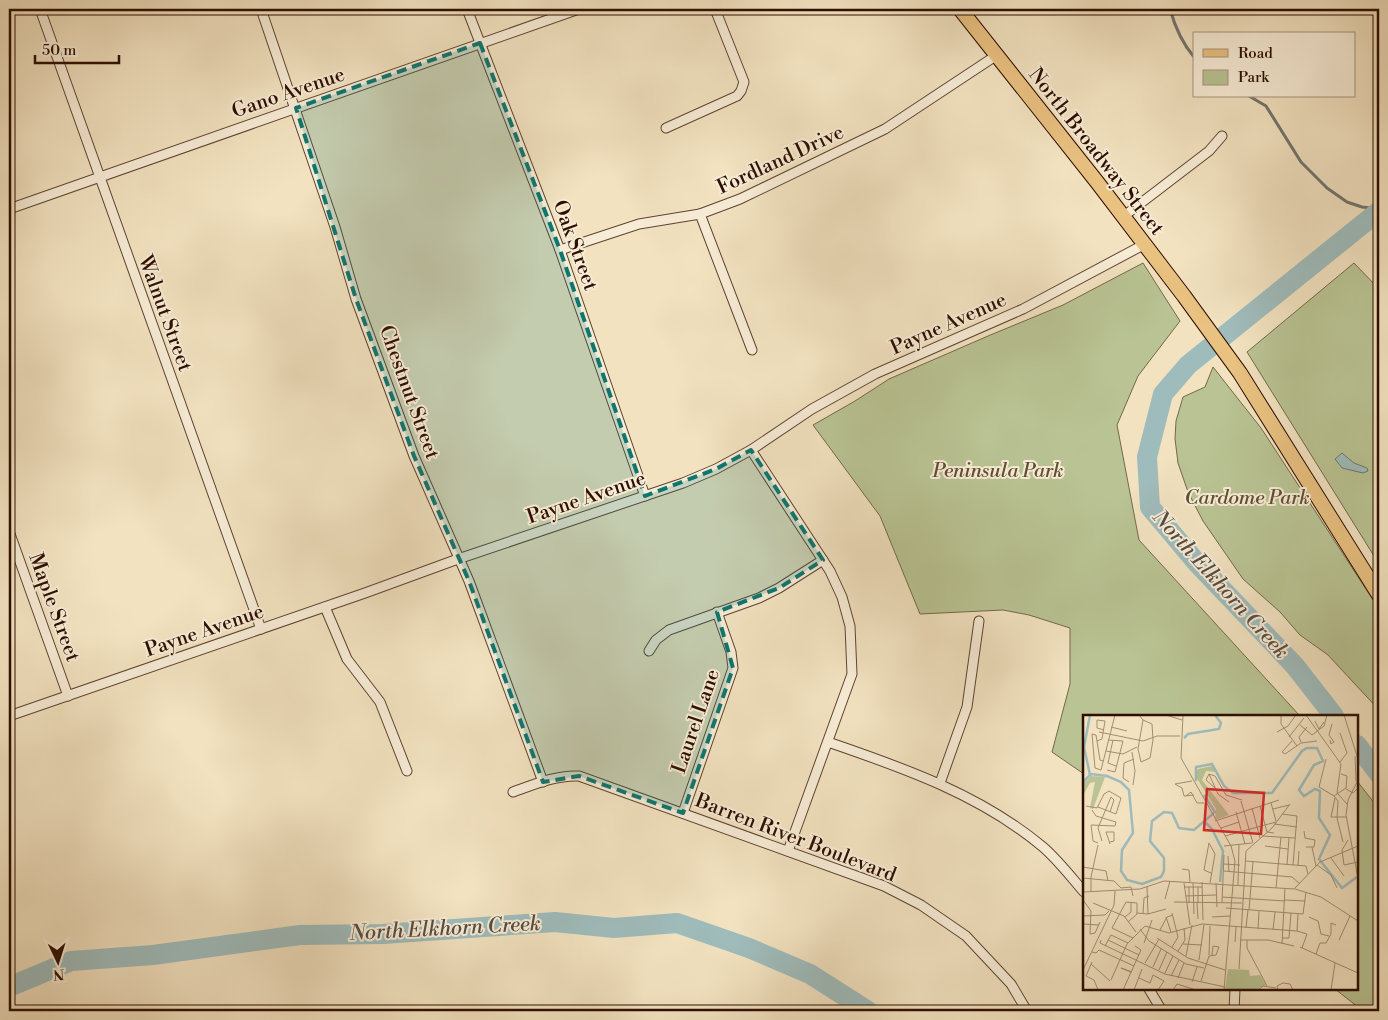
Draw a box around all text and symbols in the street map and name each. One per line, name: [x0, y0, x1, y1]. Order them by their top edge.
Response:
scale bar: [35, 32, 119, 64]
legend: [1193, 32, 1356, 98]
text: 50 m: [42, 41, 76, 60]
text: Road: [1238, 44, 1273, 63]
street label: Gano Avenue: [229, 62, 348, 124]
street label: North Broadway Street: [1023, 63, 1169, 241]
text: Park: [1238, 68, 1270, 87]
street label: Fordland Drive: [713, 120, 848, 201]
street label: Oak Street: [547, 197, 603, 294]
street label: Walnut Street: [132, 251, 197, 375]
street label: Payne Avenue: [887, 288, 1011, 361]
street label: Chestnut Street: [373, 322, 444, 463]
park label: Peninsula Park: [932, 459, 1063, 484]
street label: Payne Avenue: [524, 466, 649, 530]
park label: Cardome Park: [1184, 486, 1310, 511]
water label: North Elkhorn Creek: [1146, 504, 1294, 665]
street label: Maple Street: [22, 550, 85, 665]
street label: Payne Avenue: [142, 599, 267, 663]
street label: Laurel Lane: [667, 666, 726, 777]
inset map: [1083, 715, 1358, 990]
street label: Barren River Boulevard: [691, 788, 900, 889]
water label: North Elkhorn Creek: [348, 911, 541, 947]
north arrow: [32, 938, 82, 988]
text: N: [53, 965, 65, 983]

